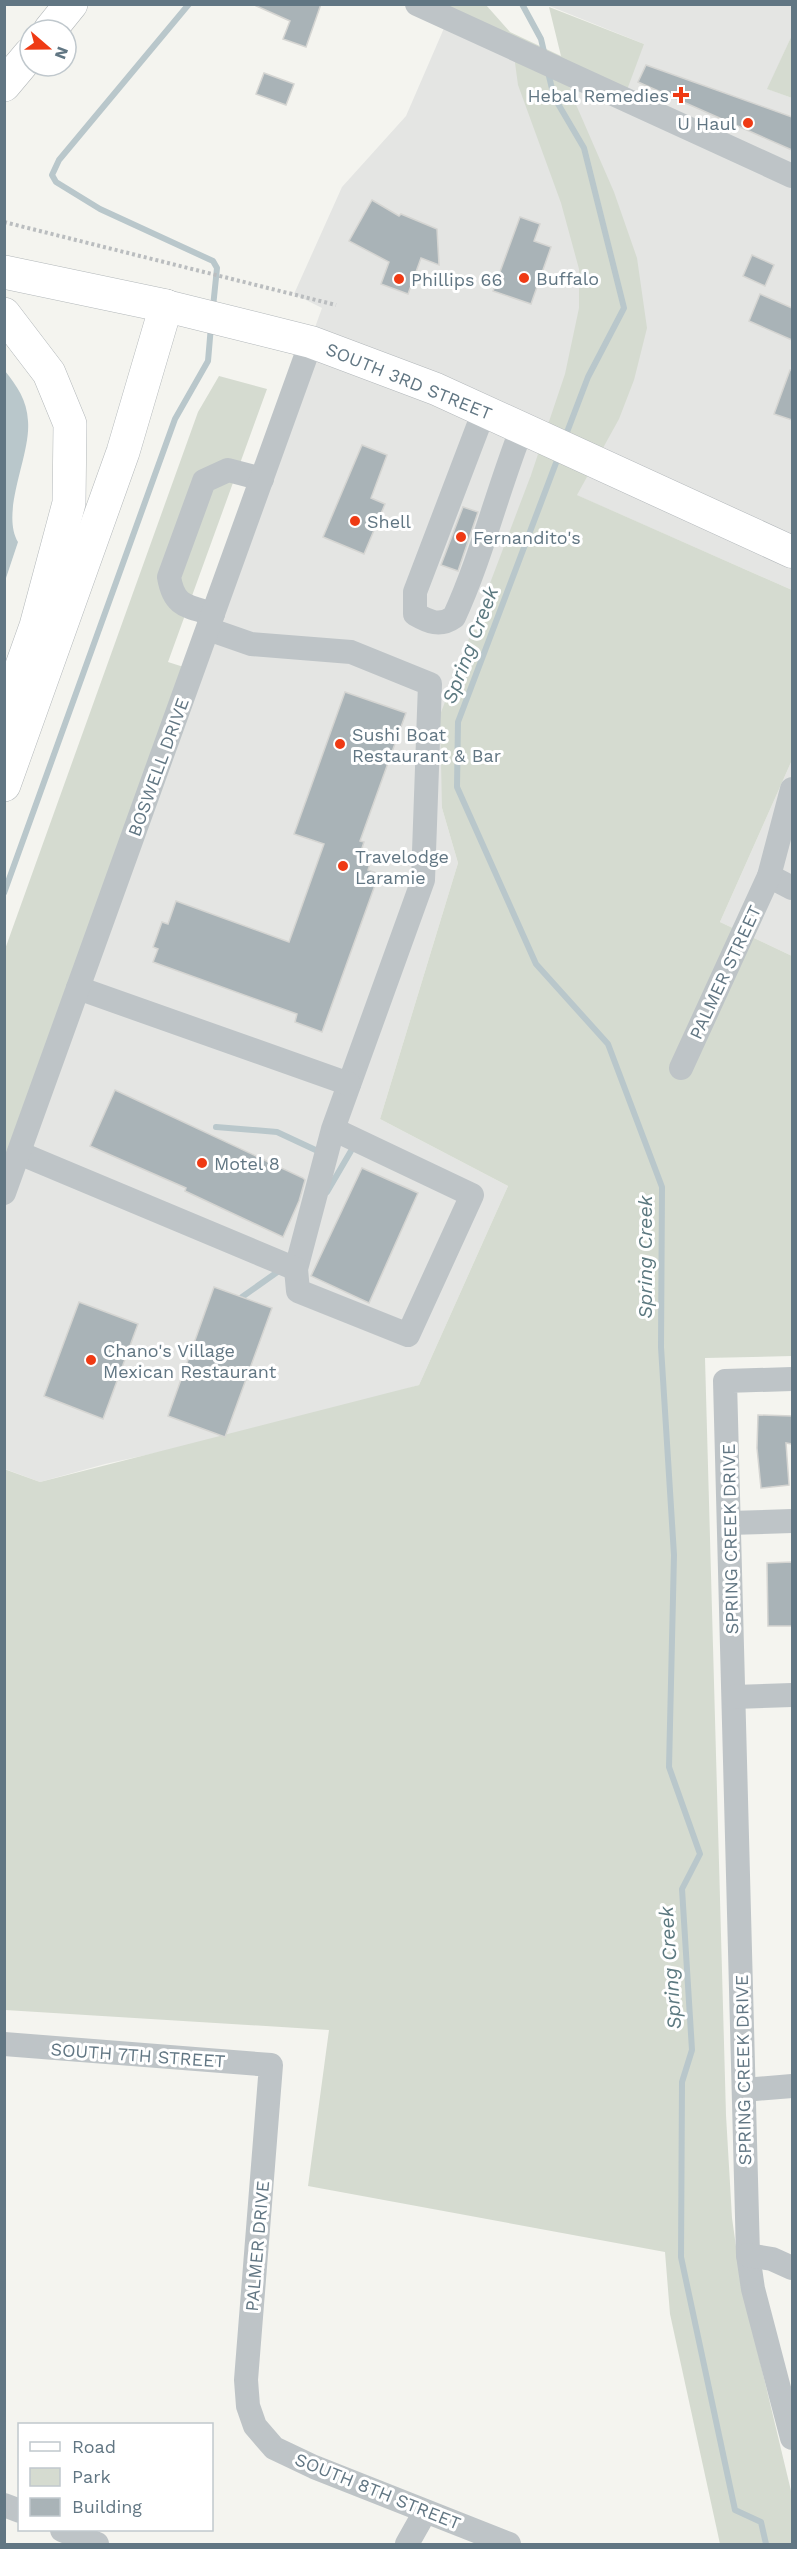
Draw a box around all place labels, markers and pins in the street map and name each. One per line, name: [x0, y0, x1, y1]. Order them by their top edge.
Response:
place label: Hebal Remedies: [528, 85, 669, 106]
marker: Hebal Remedies: [674, 88, 688, 102]
place label: U Haul: [677, 113, 736, 134]
marker: U Haul: [741, 116, 755, 130]
place label: Buffalo: [536, 268, 599, 289]
place label: Phillips 66: [411, 269, 503, 290]
marker: Buffalo: [517, 271, 531, 285]
marker: Phillips 66: [392, 272, 406, 286]
place label: Shell: [367, 511, 412, 532]
marker: Shell: [348, 514, 362, 528]
place label: Fernandito's: [473, 527, 581, 548]
marker: Fernandito's: [454, 530, 468, 544]
place label: Sushi Boat Restaurant & Bar: [352, 724, 501, 766]
marker: Sushi Boat Restaurant & Bar: [333, 737, 347, 751]
place label: Travelodge Laramie: [355, 846, 449, 888]
marker: Travelodge Laramie: [336, 859, 350, 873]
place label: Motel 8: [214, 1153, 280, 1174]
marker: Motel 8: [195, 1156, 209, 1170]
place label: Chano's Village Mexican Restaurant: [103, 1340, 277, 1382]
marker: Chano's Village Mexican Restaurant: [84, 1353, 98, 1367]

